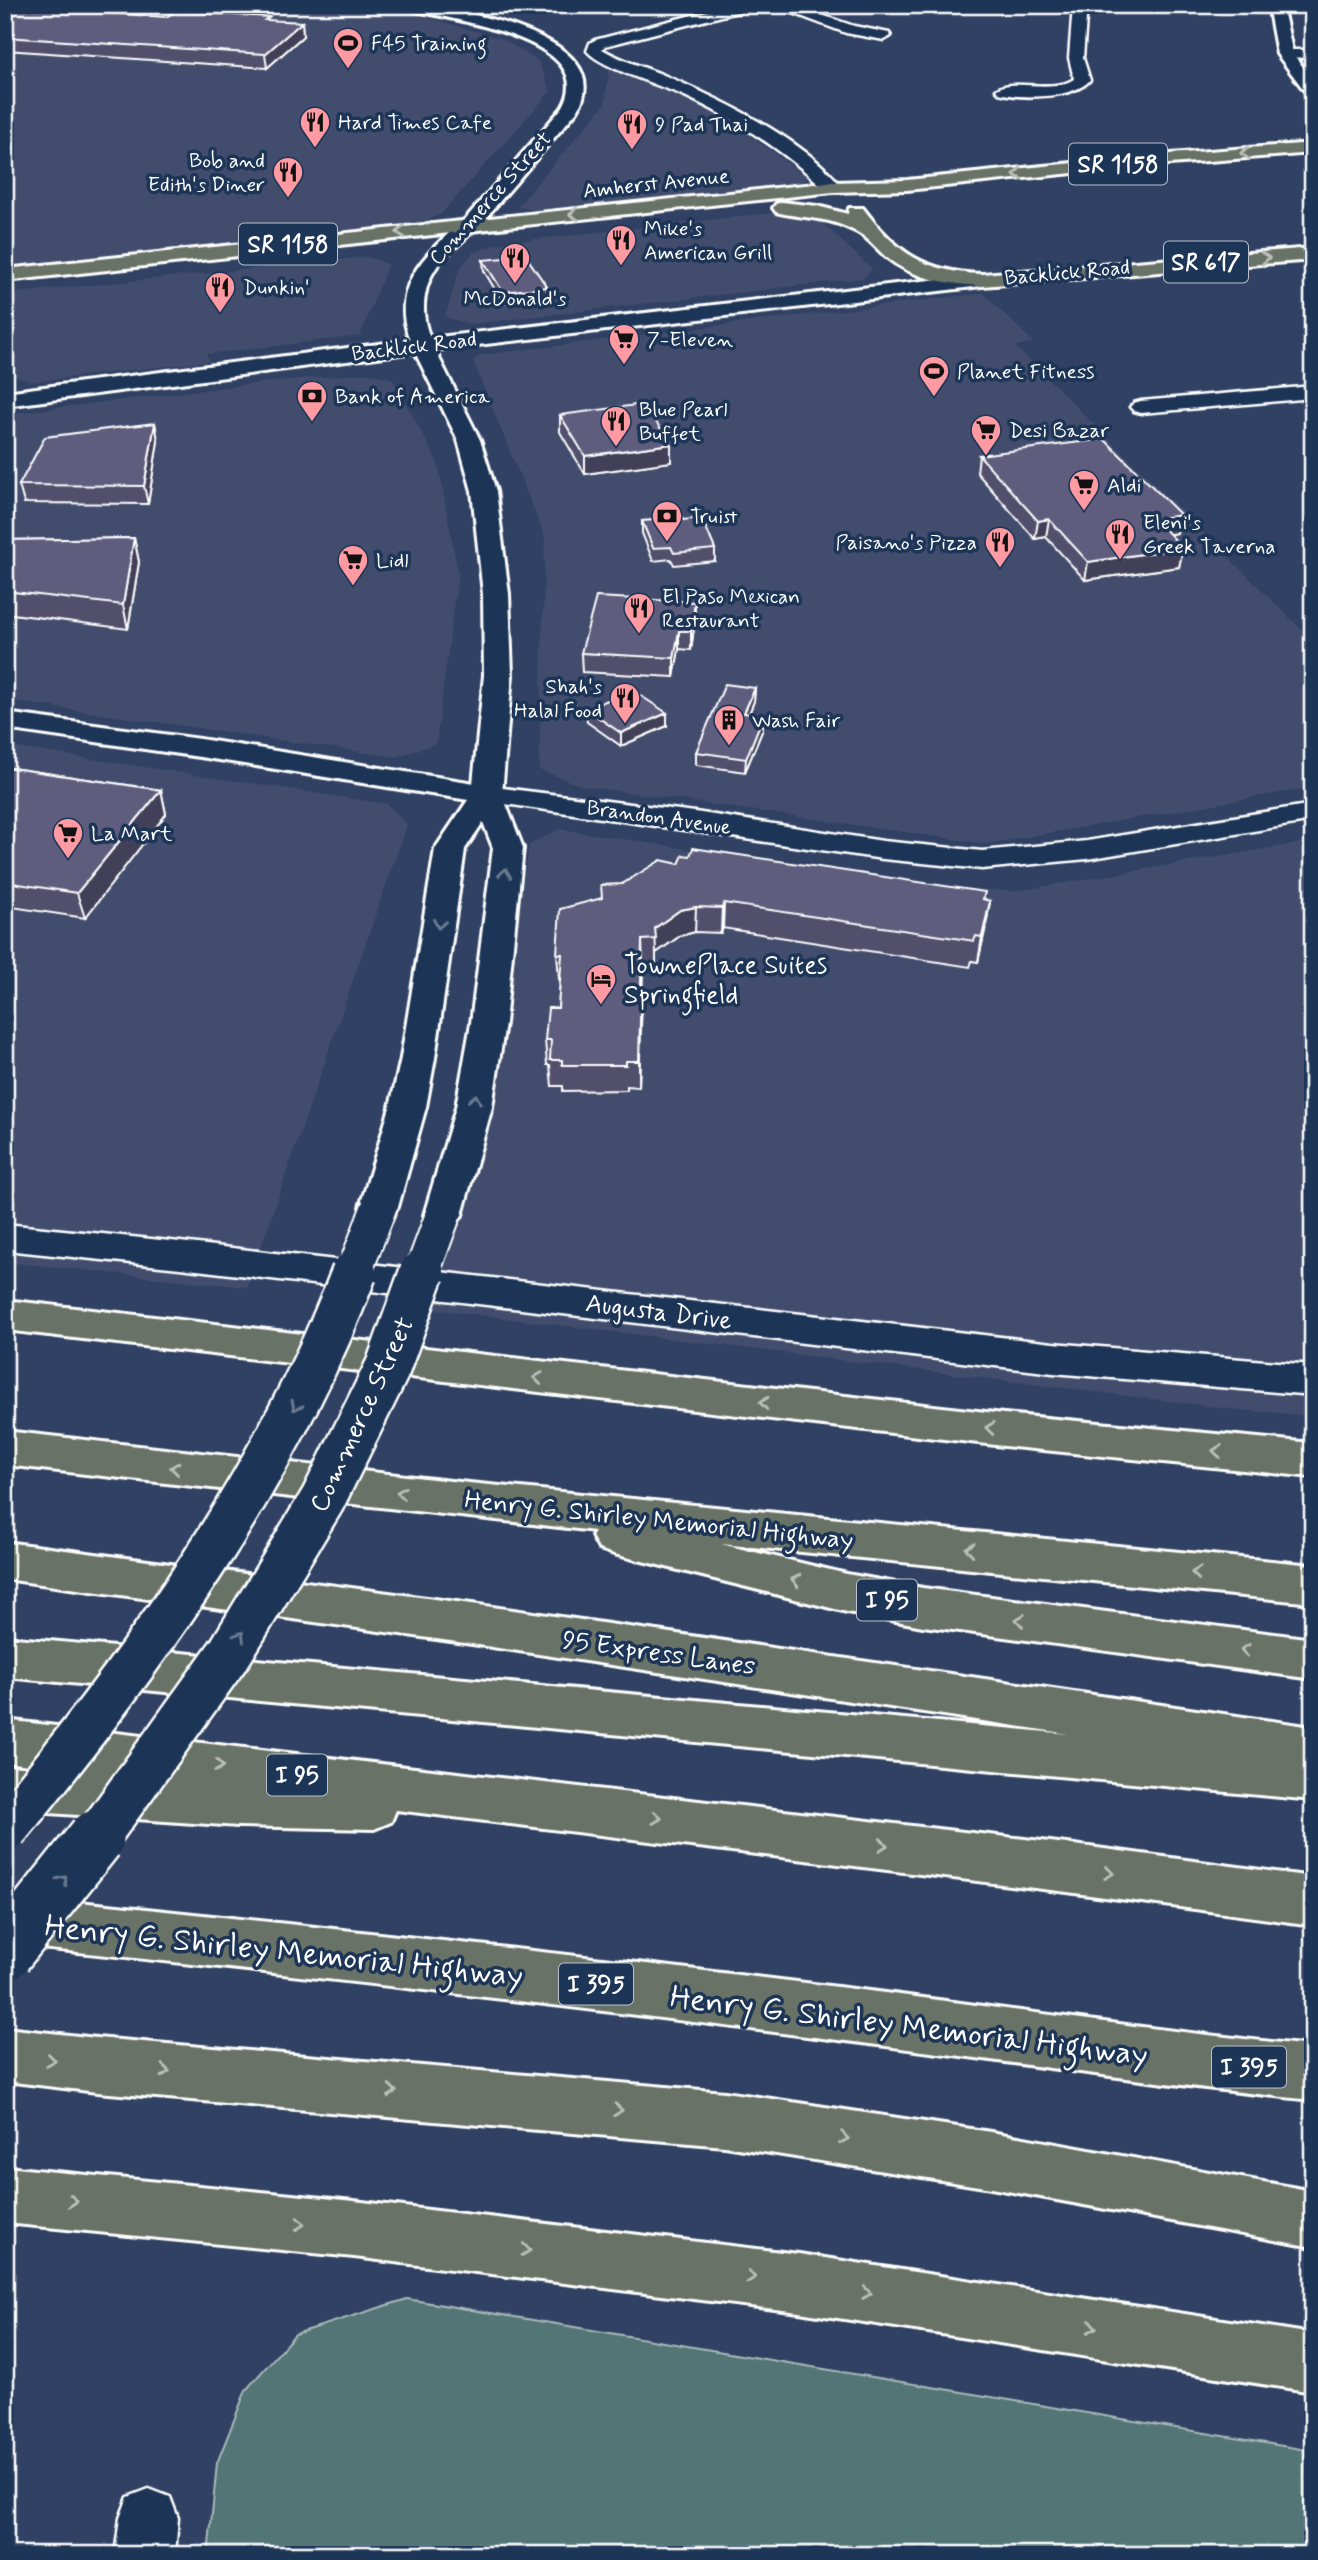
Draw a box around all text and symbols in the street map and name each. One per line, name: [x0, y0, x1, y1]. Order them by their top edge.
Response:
sports icon: F45 Training: [331, 26, 365, 70]
place label: F45 Training: [371, 30, 487, 60]
restaurant icon: Hard Times Cafe: [298, 105, 332, 149]
restaurant icon: 9 Pad Thai: [615, 107, 649, 151]
place label: Hard Times Cafe: [338, 109, 492, 137]
place label: 9 Pad Thai: [655, 111, 748, 139]
street label: Commerce Street: [423, 126, 558, 272]
road number: SR 1158: [1069, 144, 1167, 184]
one-way arrow: [1239, 145, 1250, 160]
place label: Bob and Edith's Diner: [148, 147, 265, 199]
restaurant icon: Bob and Edith's Diner: [271, 155, 305, 199]
street label: Amherst Avenue: [582, 162, 731, 206]
one-way arrow: [1012, 166, 1024, 181]
one-way arrow: [569, 206, 580, 221]
place label: Mike's American Grill: [644, 215, 772, 267]
restaurant icon: Mike's American Grill: [604, 223, 638, 267]
road number: SR 1158: [239, 224, 337, 264]
one-way arrow: [395, 224, 406, 239]
restaurant icon: McDonald's: [498, 241, 532, 285]
road number: SR 617: [1164, 242, 1248, 282]
one-way arrow: [1260, 250, 1271, 265]
street label: Backlick Road: [1003, 254, 1131, 292]
restaurant icon: Dunkin': [203, 270, 237, 314]
place label: Dunkin': [243, 274, 310, 302]
place label: McDonald's: [463, 285, 567, 313]
supermarket icon: 7-Eleven: [607, 322, 641, 366]
street label: Backlick Road: [350, 325, 478, 369]
place label: 7-Eleven: [647, 326, 734, 354]
sports icon: Planet Fitness: [917, 354, 951, 398]
place label: Planet Fitness: [957, 358, 1095, 386]
bank icon: Bank of America: [295, 379, 329, 423]
place label: Bank of America: [335, 383, 490, 411]
place label: Blue Pearl Buffet: [639, 396, 727, 448]
restaurant icon: Blue Pearl Buffet: [599, 404, 633, 448]
supermarket icon: Desi Bazar: [969, 413, 1003, 457]
place label: Desi Bazar: [1009, 417, 1109, 445]
supermarket icon: Aldi: [1067, 468, 1101, 512]
place label: Aldi: [1107, 472, 1141, 500]
bank icon: Truist: [650, 499, 684, 543]
place label: Truist: [690, 503, 738, 531]
place label: Eleni's Greek Taverna: [1143, 509, 1276, 561]
restaurant icon: Eleni's Greek Taverna: [1103, 517, 1137, 561]
restaurant icon: Paisano's Pizza: [983, 525, 1017, 569]
place label: Paisano's Pizza: [835, 529, 977, 557]
supermarket icon: Lidl: [336, 543, 370, 587]
place label: Lidl: [376, 547, 408, 575]
place label: El Paso Mexican Restaurant: [662, 583, 800, 635]
restaurant icon: El Paso Mexican Restaurant: [622, 591, 656, 635]
place label: Shah's Halal Food: [514, 673, 602, 725]
restaurant icon: Shah's Halal Food: [608, 681, 642, 725]
building icon: Wash Fair: [712, 703, 746, 747]
place label: Wash Fair: [752, 707, 841, 735]
street label: Brandon Avenue: [585, 794, 733, 842]
supermarket icon: La Mart: [51, 816, 85, 860]
place label: La Mart: [91, 820, 173, 848]
one-way arrow: [497, 867, 512, 879]
one-way arrow: [432, 918, 447, 930]
place label: TownePlace Suites Springfield: [624, 949, 827, 1016]
hotel icon: TownePlace Suites Springfield: [584, 962, 618, 1006]
one-way arrow: [467, 1093, 482, 1105]
street label: Augusta Drive: [584, 1287, 734, 1339]
street label: Commerce Street: [303, 1312, 423, 1518]
one-way arrow: [532, 1370, 544, 1385]
one-way arrow: [758, 1396, 769, 1411]
one-way arrow: [291, 1399, 305, 1411]
one-way arrow: [984, 1421, 996, 1436]
one-way arrow: [1211, 1443, 1222, 1458]
one-way arrow: [169, 1460, 181, 1475]
street label: Henry G. Shirley Memorial Highway: [462, 1484, 855, 1561]
one-way arrow: [395, 1486, 407, 1501]
one-way arrow: [964, 1542, 976, 1557]
one-way arrow: [1190, 1566, 1201, 1581]
one-way arrow: [790, 1574, 802, 1588]
road number: I 95: [857, 1580, 917, 1620]
one-way arrow: [1014, 1612, 1026, 1627]
street label: 95 Express Lanes: [560, 1624, 757, 1684]
one-way arrow: [232, 1631, 245, 1644]
one-way arrow: [1239, 1643, 1251, 1658]
road number: I 95: [267, 1755, 327, 1796]
one-way arrow: [213, 1758, 225, 1773]
one-way arrow: [651, 1811, 663, 1826]
one-way arrow: [877, 1838, 889, 1853]
one-way arrow: [1103, 1866, 1115, 1881]
one-way arrow: [55, 1875, 68, 1887]
street label: Henry G. Shirley Memorial Highway: [42, 1906, 525, 2001]
road number: I 395: [559, 1964, 633, 2005]
street label: Henry G. Shirley Memorial Highway: [667, 1977, 1150, 2080]
road number: I 395: [1212, 2046, 1286, 2088]
one-way arrow: [45, 2052, 57, 2067]
one-way arrow: [160, 2063, 171, 2078]
one-way arrow: [386, 2083, 397, 2098]
one-way arrow: [613, 2102, 624, 2117]
one-way arrow: [838, 2130, 850, 2145]
one-way arrow: [68, 2193, 79, 2208]
one-way arrow: [294, 2216, 305, 2231]
one-way arrow: [520, 2242, 531, 2257]
one-way arrow: [746, 2270, 757, 2285]
one-way arrow: [861, 2285, 873, 2300]
one-way arrow: [1086, 2319, 1098, 2334]

